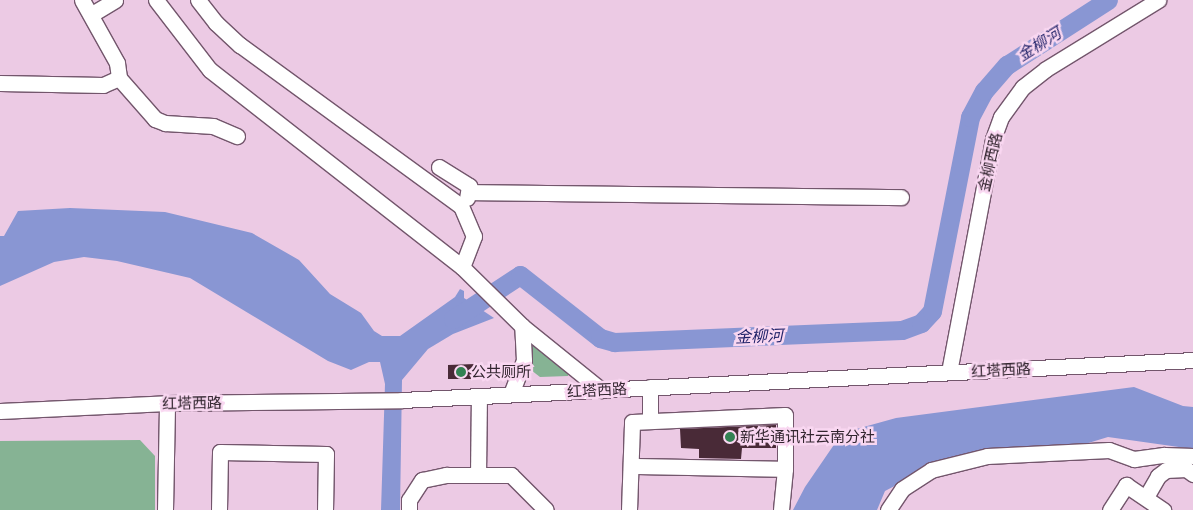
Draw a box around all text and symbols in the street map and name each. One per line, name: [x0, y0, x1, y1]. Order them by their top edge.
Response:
water label: 金柳河: [1014, 23, 1064, 65]
street label: 金柳西路: [974, 131, 1006, 193]
water label: 金柳河: [735, 326, 783, 346]
street label: 红塔西路: [971, 359, 1031, 381]
place label: 公共厕所: [471, 363, 531, 381]
marker: 公共厕所: [455, 366, 467, 378]
street label: 红塔西路: [567, 379, 627, 401]
street label: 红塔西路: [162, 393, 222, 413]
place label: 新华通讯社云南分社: [740, 428, 875, 446]
marker: 新华通讯社云南分社: [724, 431, 736, 443]

